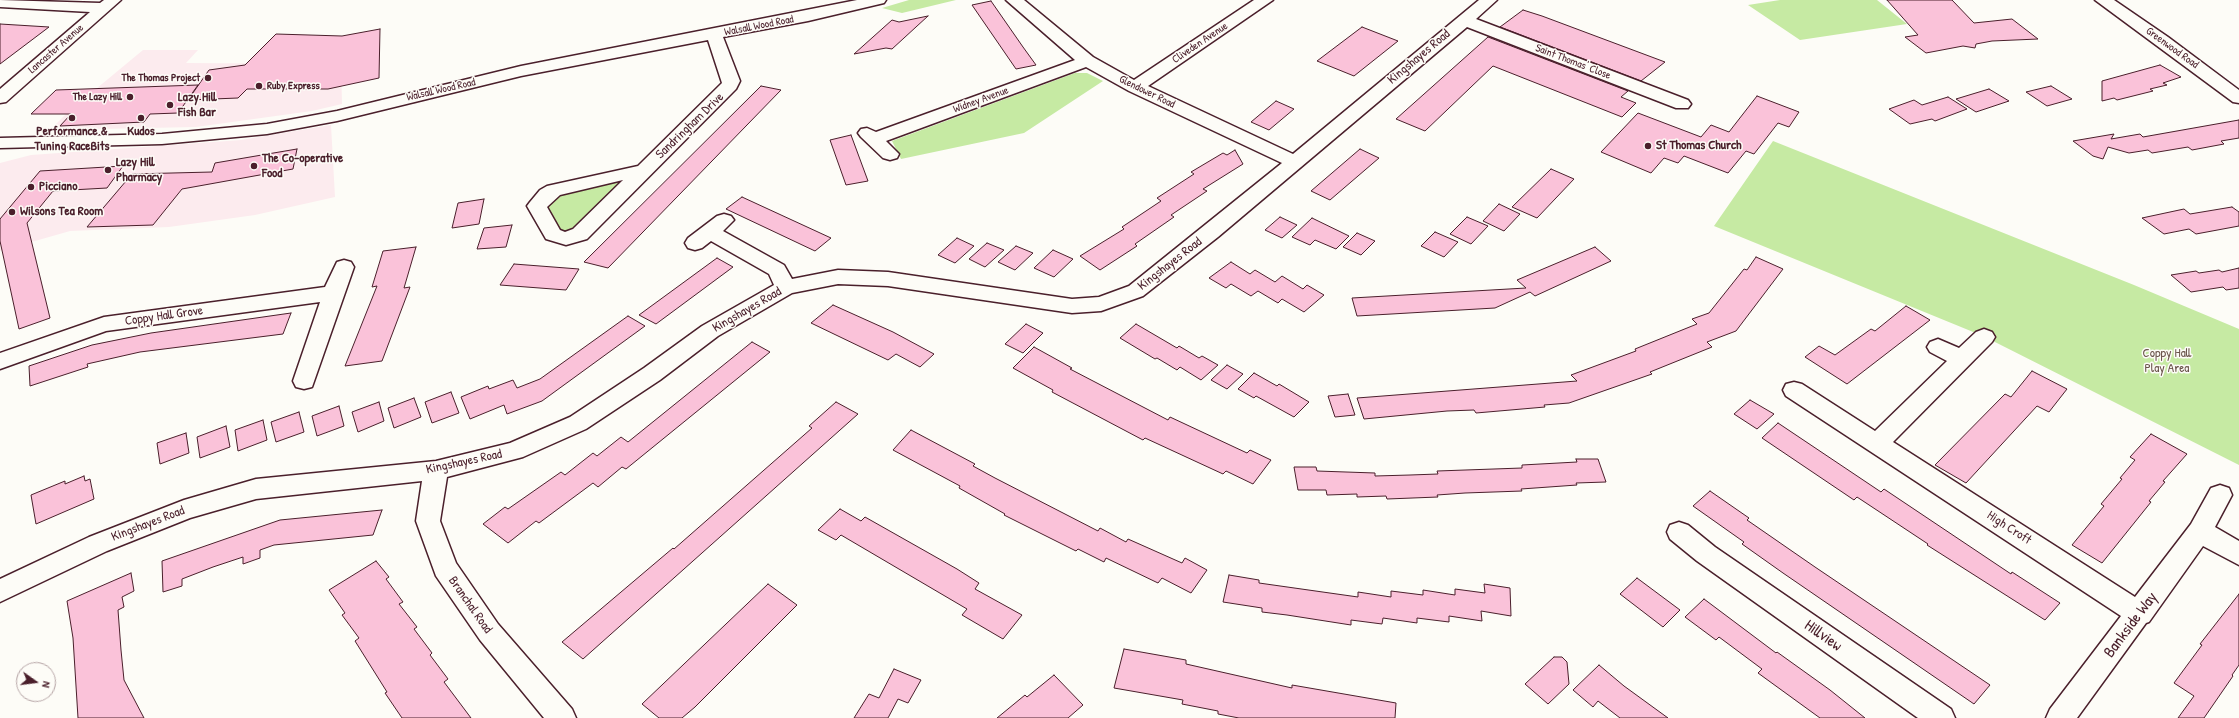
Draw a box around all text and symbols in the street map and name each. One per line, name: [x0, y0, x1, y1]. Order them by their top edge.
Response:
street label: Walsall Wood Road: [723, 13, 795, 39]
street label: Cliveden Avenue: [1170, 20, 1230, 66]
street label: Lancaster Avenue: [26, 21, 86, 77]
street label: Greenwood Road: [2143, 24, 2201, 72]
street label: Kingshayes Road: [1385, 26, 1453, 88]
street label: Saint Thomas' Close: [1533, 42, 1613, 82]
place label: The Thomas Project: [122, 71, 200, 85]
marker: The Thomas Project: [203, 73, 213, 83]
street label: Glendower Road: [1117, 73, 1177, 111]
street label: Walsall Wood Road: [405, 76, 477, 104]
place label: Ruby Express: [267, 79, 320, 93]
marker: Ruby Express: [254, 81, 264, 91]
street label: Widney Avenue: [952, 84, 1010, 116]
place label: The Lazy Hill: [73, 90, 122, 104]
place label: Lazy Hill Fish Bar: [178, 90, 217, 121]
street label: Sandringham Drive: [653, 90, 727, 162]
marker: The Lazy Hill: [125, 92, 135, 102]
marker: Lazy Hill Fish Bar: [165, 100, 175, 110]
marker: Performance & Tuning RaceBits: [67, 113, 77, 123]
marker: Kudos: [136, 113, 146, 123]
place label: Performance & Tuning RaceBits: [35, 124, 109, 155]
place label: Kudos: [127, 124, 155, 140]
place label: St Thomas Church: [1656, 138, 1741, 154]
marker: St Thomas Church: [1643, 141, 1653, 151]
place label: The Co-operative Food: [262, 151, 343, 182]
place label: Lazy Hill Pharmacy: [116, 155, 162, 186]
marker: The Co-operative Food: [249, 161, 259, 171]
marker: Lazy Hill Pharmacy: [103, 165, 113, 175]
place label: Picciano: [39, 179, 77, 195]
marker: Picciano: [26, 182, 36, 192]
place label: Wilsons Tea Room: [20, 204, 103, 220]
marker: Wilsons Tea Room: [7, 207, 17, 217]
street label: Kingshayes Road: [1135, 234, 1205, 294]
street label: Kingshayes Road: [710, 284, 784, 336]
street label: Coppy Hall Grove: [124, 303, 204, 329]
park label: Coppy Hall Play Area: [2143, 346, 2191, 377]
street label: Kingshayes Road: [425, 446, 503, 478]
street label: Kingshayes Road: [109, 503, 187, 545]
street label: High Croft: [1984, 508, 2034, 548]
street label: Branchal Road: [445, 574, 495, 636]
street label: Bankside Way: [2100, 588, 2162, 662]
street label: Hillview: [1800, 616, 1846, 656]
north arrow: [16, 662, 56, 702]
text: N: [39, 680, 54, 689]

